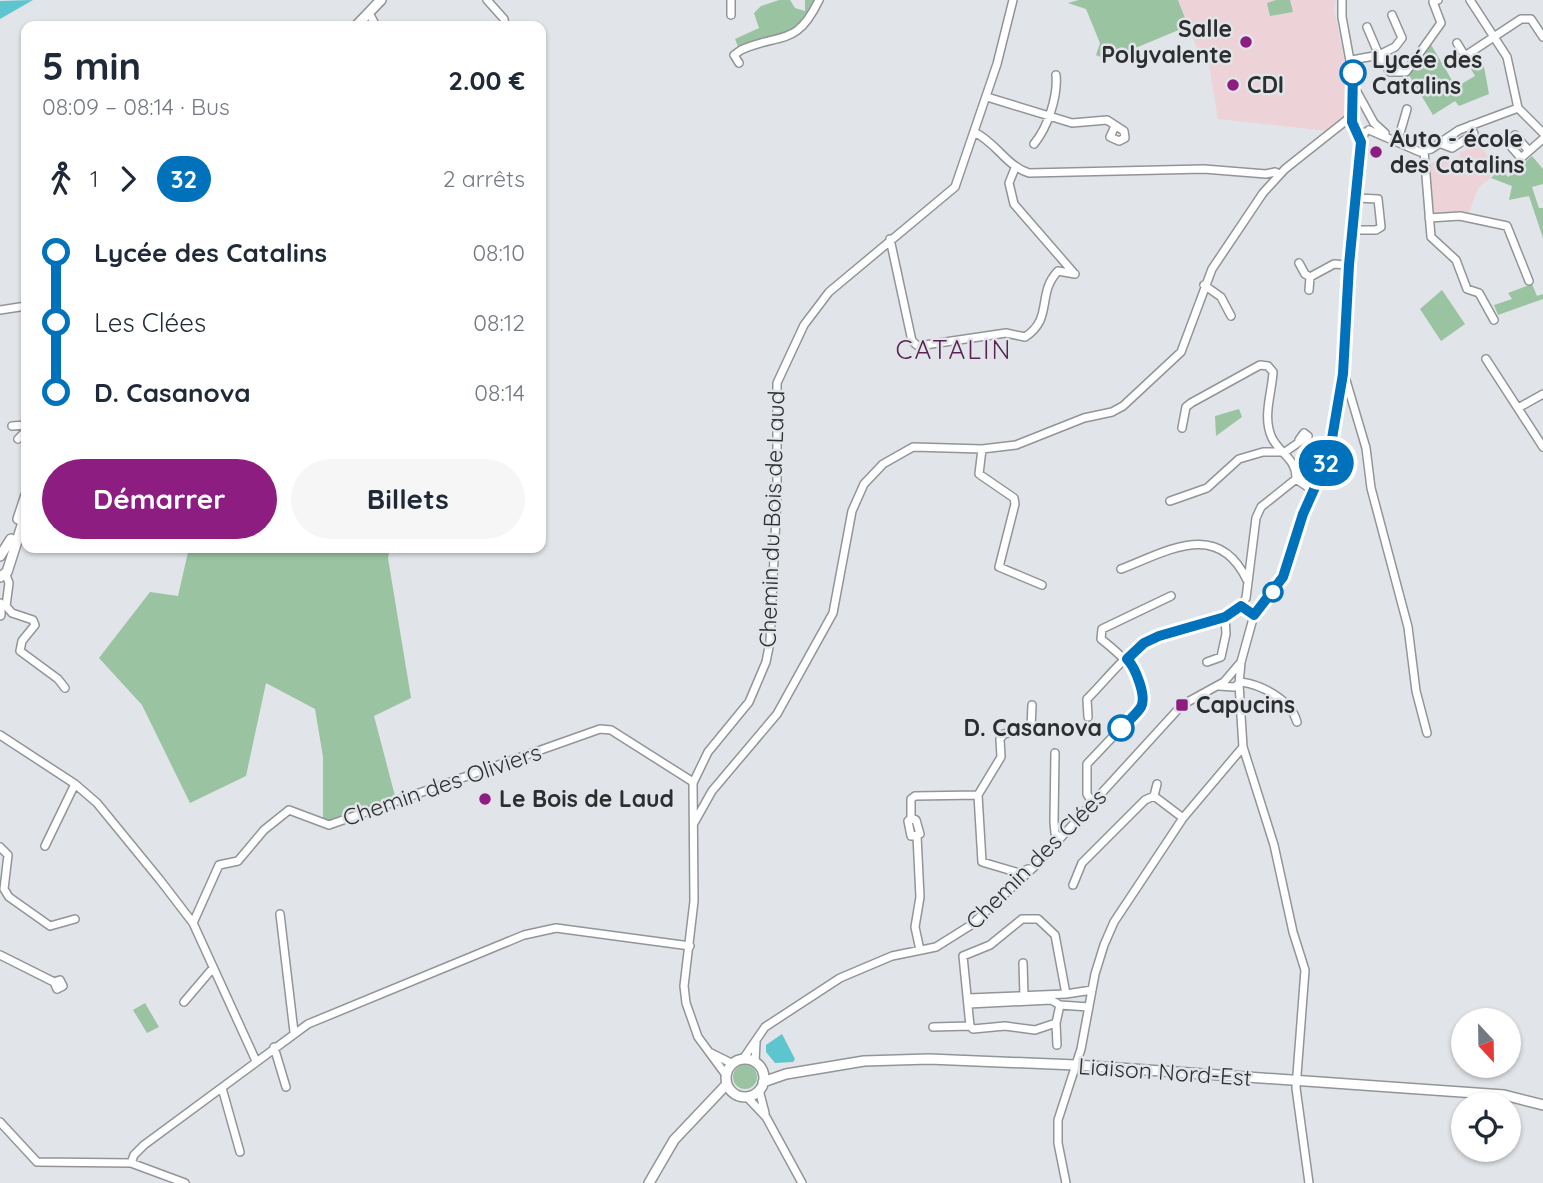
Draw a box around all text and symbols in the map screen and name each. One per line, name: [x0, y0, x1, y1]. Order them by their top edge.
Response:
place label: Salle Polyvalente: [1101, 14, 1232, 69]
marker: Salle Polyvalente: [1238, 34, 1254, 50]
text: 5 min: [42, 42, 141, 90]
place label: Lycée des Catalins: [1372, 45, 1482, 100]
marker: Lycée des Catalins: [1340, 60, 1366, 86]
text: 2.00 €: [448, 64, 525, 97]
place label: CDI: [1247, 70, 1284, 99]
marker: CDI: [1225, 77, 1241, 93]
text: 08:09 – 08:14 · Bus: [42, 92, 230, 121]
place label: Auto - école des Catalins: [1390, 124, 1525, 179]
marker: Auto - école des Catalins: [1368, 144, 1384, 160]
icon: walk: [42, 160, 80, 198]
icon: forward: [109, 160, 147, 198]
text: 1: [90, 164, 99, 193]
text: 32: [171, 164, 197, 194]
text: 2 arrêts: [443, 164, 525, 193]
text: Lycée des Catalins: [94, 236, 327, 269]
text: 08:10: [472, 238, 525, 267]
text: Les Clées: [94, 306, 206, 339]
text: 08:12: [473, 308, 525, 337]
district label: CATALIN: [896, 333, 1013, 366]
text: D. Casanova: [94, 376, 251, 409]
text: 08:14: [474, 378, 525, 407]
street label: Chemin du Bois de Laud: [753, 390, 790, 648]
line badge: 32: [1294, 440, 1358, 486]
text: 32: [1313, 448, 1339, 478]
button: Démarrer: [42, 459, 277, 539]
button: Billets: [291, 459, 525, 539]
unlabelled marker: [1263, 582, 1283, 602]
place label: Capucins: [1196, 690, 1295, 719]
marker: Capucins: [1174, 697, 1190, 713]
place label: D. Casanova: [964, 713, 1102, 742]
marker: D. Casanova: [1108, 715, 1134, 741]
street label: Chemin des Oliviers: [339, 737, 545, 832]
street label: Chemin des Clées: [959, 782, 1112, 935]
place label: Le Bois de Laud: [499, 784, 674, 813]
marker: Le Bois de Laud: [477, 791, 493, 807]
north arrow: [1451, 1008, 1521, 1078]
map controls: [1451, 1008, 1521, 1162]
street label: Liaison Nord-Est: [1077, 1051, 1253, 1092]
button: locate: [1451, 1092, 1521, 1162]

